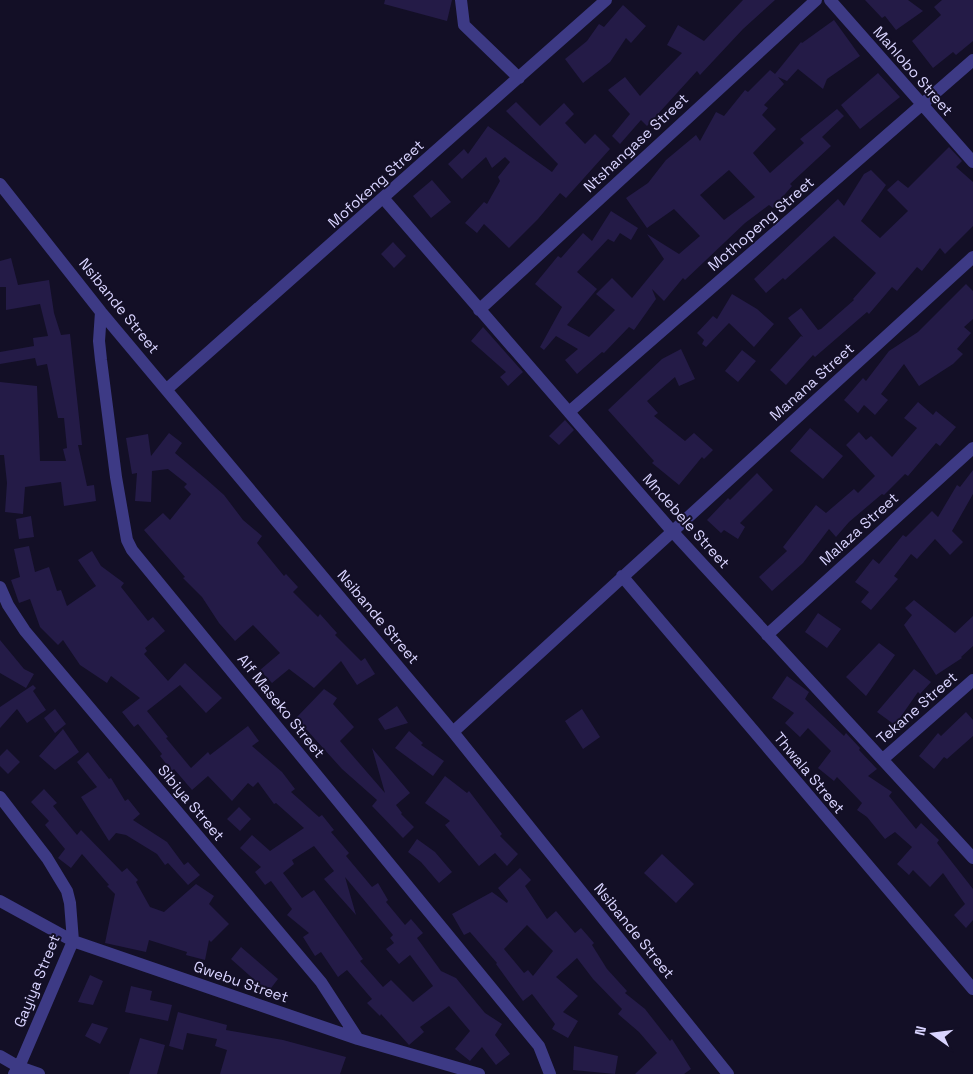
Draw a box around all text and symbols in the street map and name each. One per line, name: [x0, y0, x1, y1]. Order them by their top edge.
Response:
street label: Mahlobo Street: [869, 22, 957, 119]
street label: Ntshangase Street: [579, 89, 692, 196]
street label: Mofokeng Street: [324, 136, 428, 232]
street label: Mothopeng Street: [704, 172, 818, 275]
street label: Nsibande Street: [75, 254, 164, 357]
street label: Manana Street: [766, 339, 858, 424]
street label: Mndebele Street: [639, 469, 734, 572]
street label: Malaza Street: [815, 488, 902, 569]
street label: Nsibande Street: [333, 566, 423, 668]
street label: Alf Maseko Street: [234, 650, 329, 762]
street label: Tekane Street: [873, 667, 961, 748]
street label: Thwala Street: [770, 728, 849, 817]
street label: Sibiya Street: [154, 761, 229, 845]
street label: Nsibande Street: [590, 879, 679, 982]
street label: Gayiya Street: [9, 931, 64, 1030]
street label: Gwebu Street: [191, 956, 291, 1007]
north arrow: [908, 1009, 958, 1059]
text: N: [911, 1024, 930, 1038]

